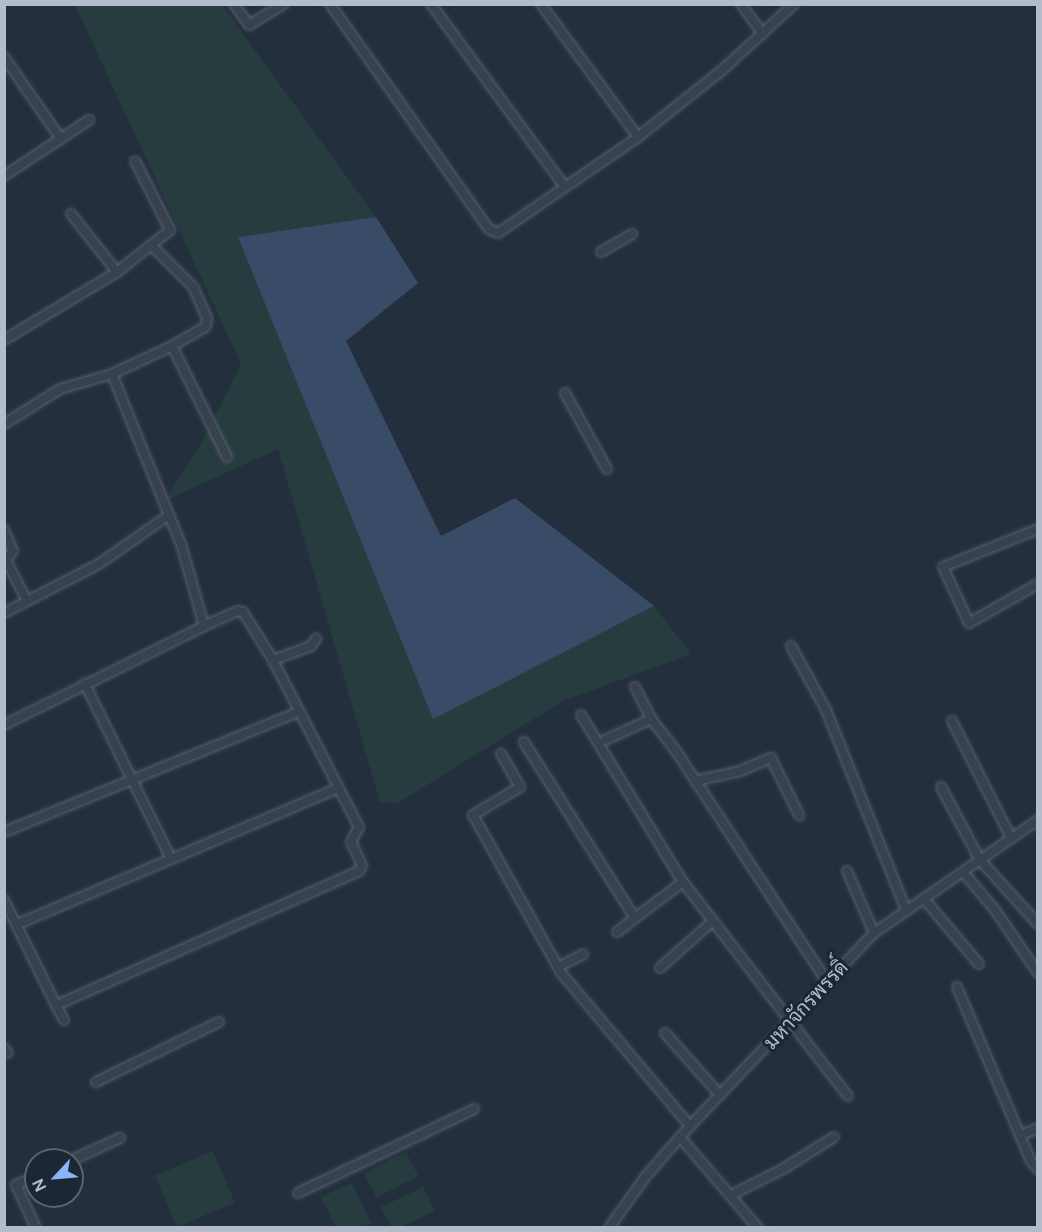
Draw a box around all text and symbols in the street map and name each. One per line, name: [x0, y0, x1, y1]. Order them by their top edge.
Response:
street label: มหาจักรพรรดิ์: [759, 956, 853, 1054]
north arrow: [24, 1148, 84, 1208]
text: N: [27, 1175, 51, 1195]

